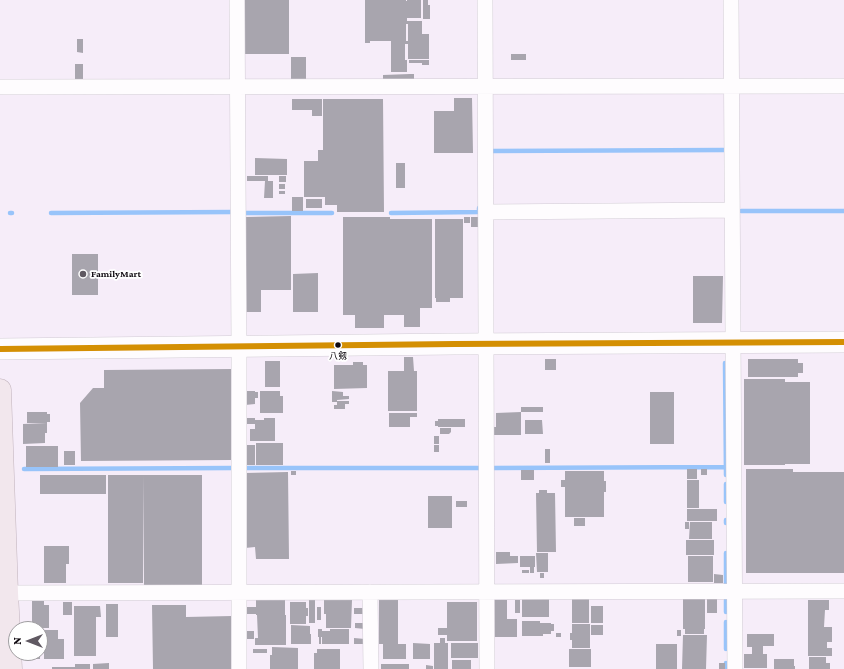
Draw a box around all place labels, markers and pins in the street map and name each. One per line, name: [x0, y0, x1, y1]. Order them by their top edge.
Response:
place label: FamilyMart: [91, 268, 141, 280]
marker: FamilyMart: [78, 269, 88, 279]
marker: 八剱: [333, 340, 343, 350]
place label: 八剱: [329, 351, 347, 361]

